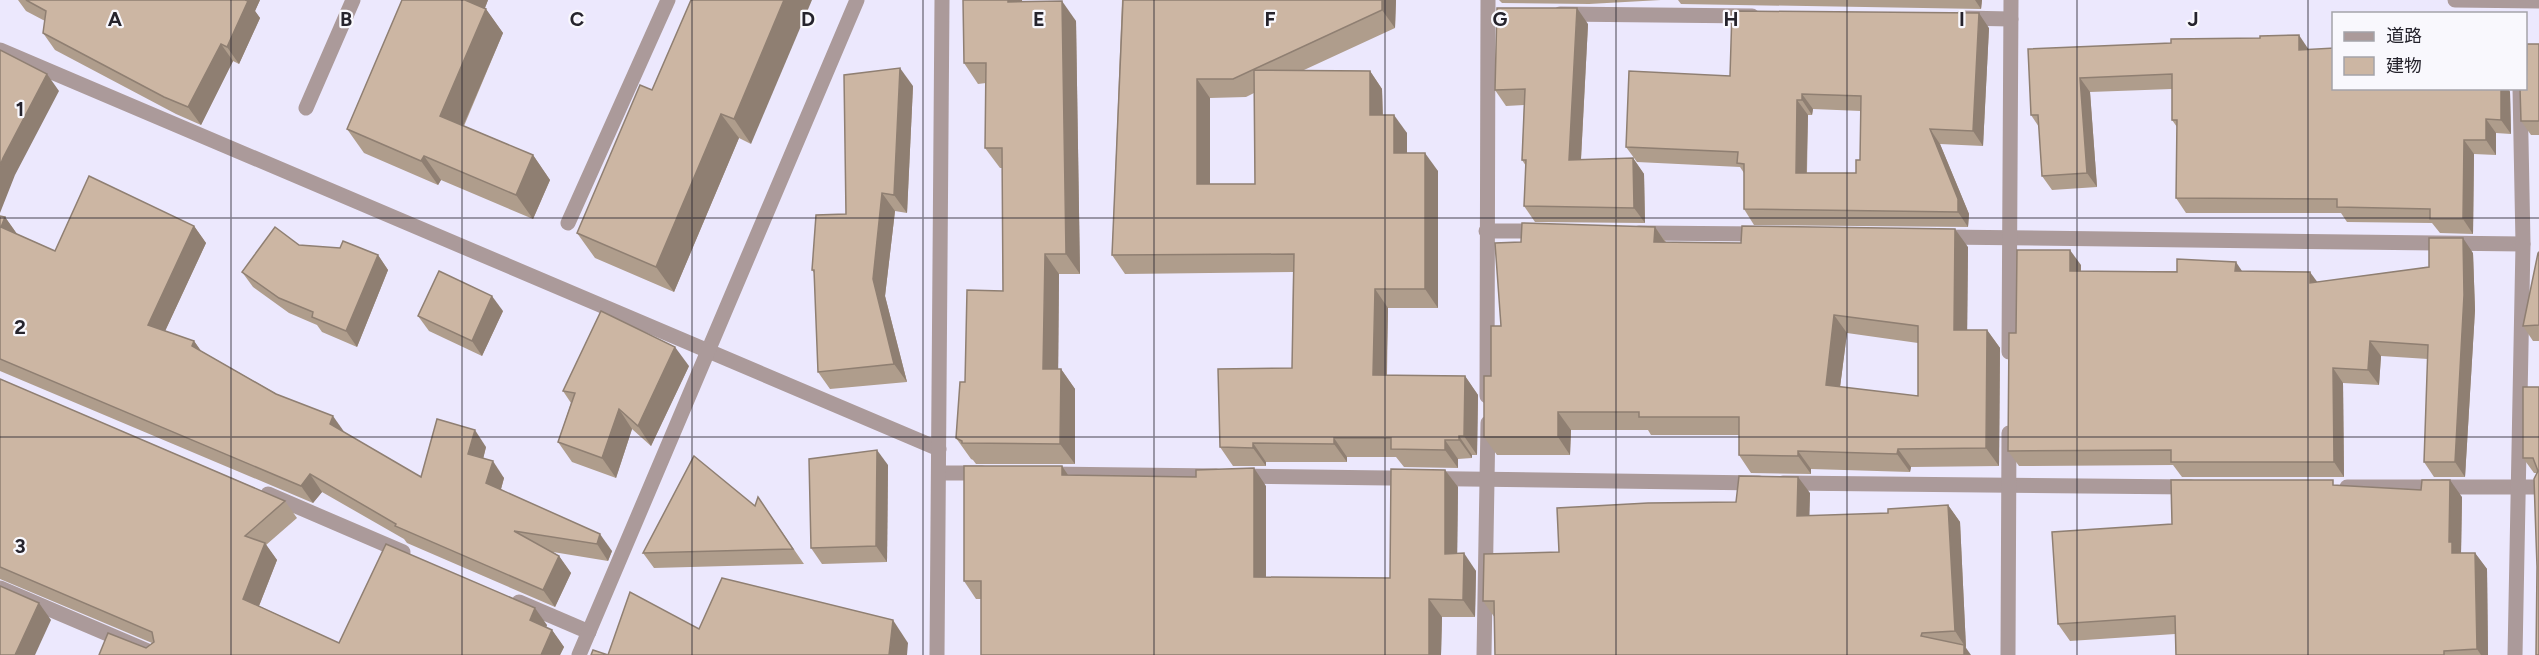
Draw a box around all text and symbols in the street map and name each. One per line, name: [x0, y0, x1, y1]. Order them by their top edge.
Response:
text: A: [108, 7, 123, 31]
text: B: [340, 7, 352, 31]
text: C: [570, 7, 584, 31]
text: D: [801, 7, 815, 31]
text: E: [1033, 7, 1045, 31]
text: F: [1264, 7, 1276, 31]
text: G: [1493, 7, 1508, 31]
text: H: [1724, 7, 1739, 31]
text: I: [1959, 7, 1965, 31]
text: J: [2187, 7, 2199, 31]
legend: [2332, 12, 2527, 90]
text: 道路: [2386, 25, 2422, 47]
text: 建物: [2386, 55, 2422, 77]
text: 1: [16, 97, 24, 121]
text: 2: [14, 315, 26, 339]
text: 3: [14, 534, 26, 558]

